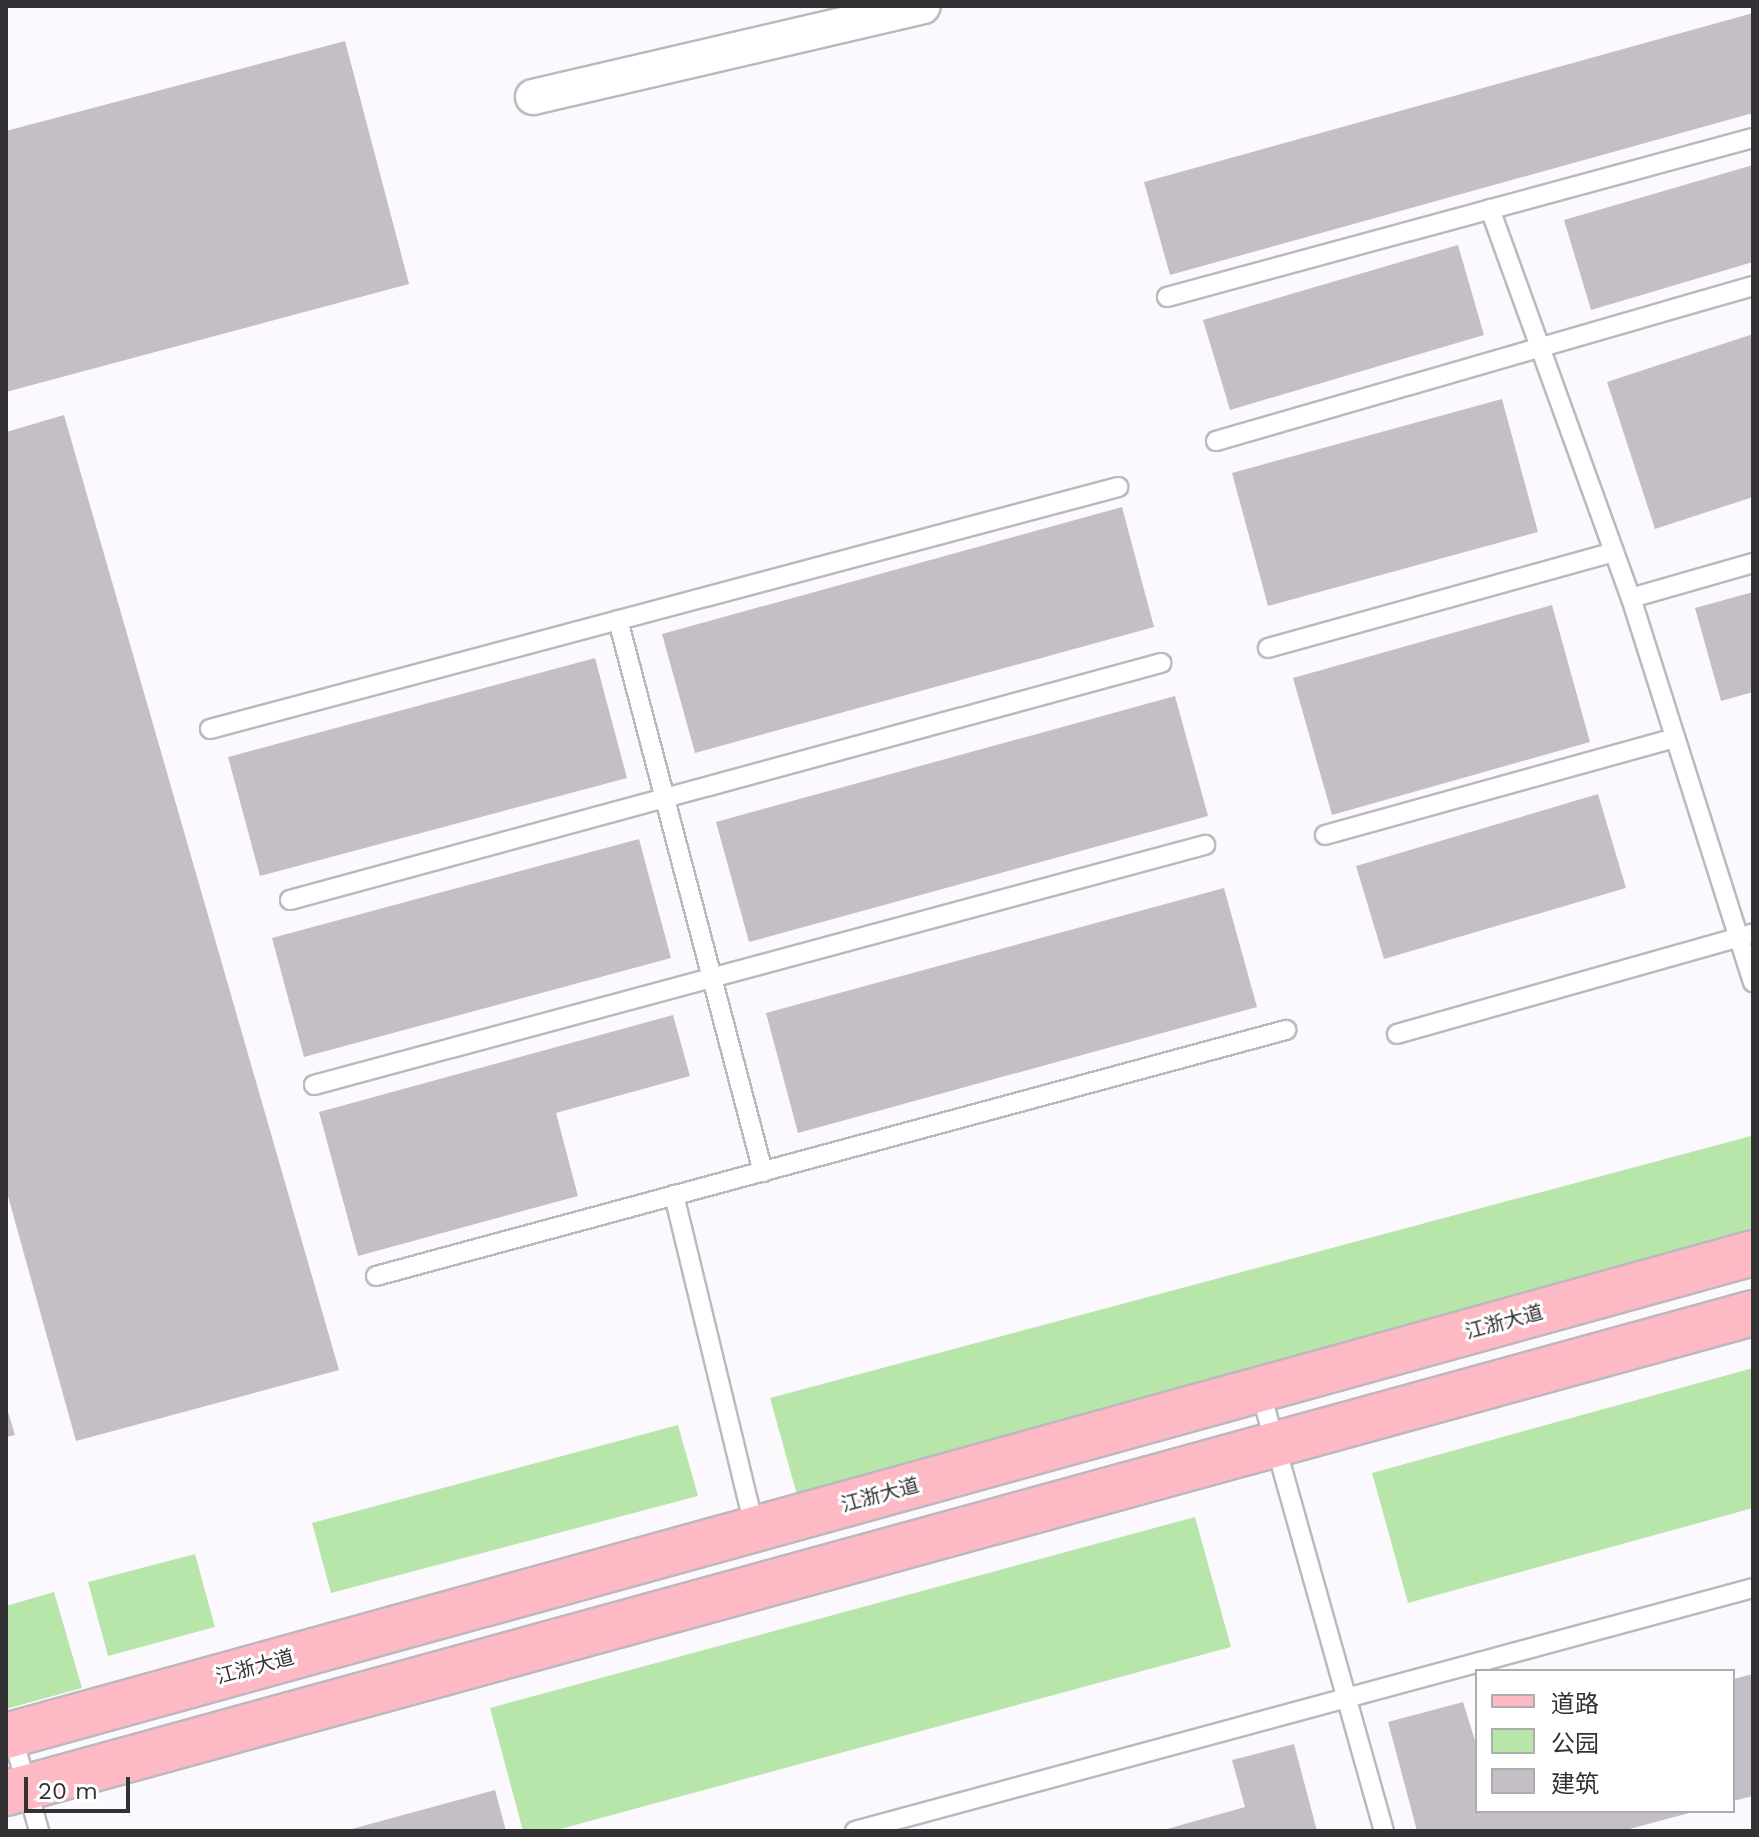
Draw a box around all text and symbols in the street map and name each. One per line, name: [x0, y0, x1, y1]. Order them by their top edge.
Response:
street label: 江浙大道: [1462, 1300, 1546, 1344]
street label: 江浙大道: [838, 1473, 922, 1517]
street label: 江浙大道: [213, 1645, 297, 1689]
legend: [1475, 1669, 1735, 1813]
text: 道路: [1551, 1690, 1599, 1718]
text: 公园: [1551, 1730, 1599, 1758]
scale bar: [28, 1761, 134, 1811]
text: 建筑: [1551, 1770, 1599, 1798]
text: 20 m: [38, 1777, 98, 1805]

